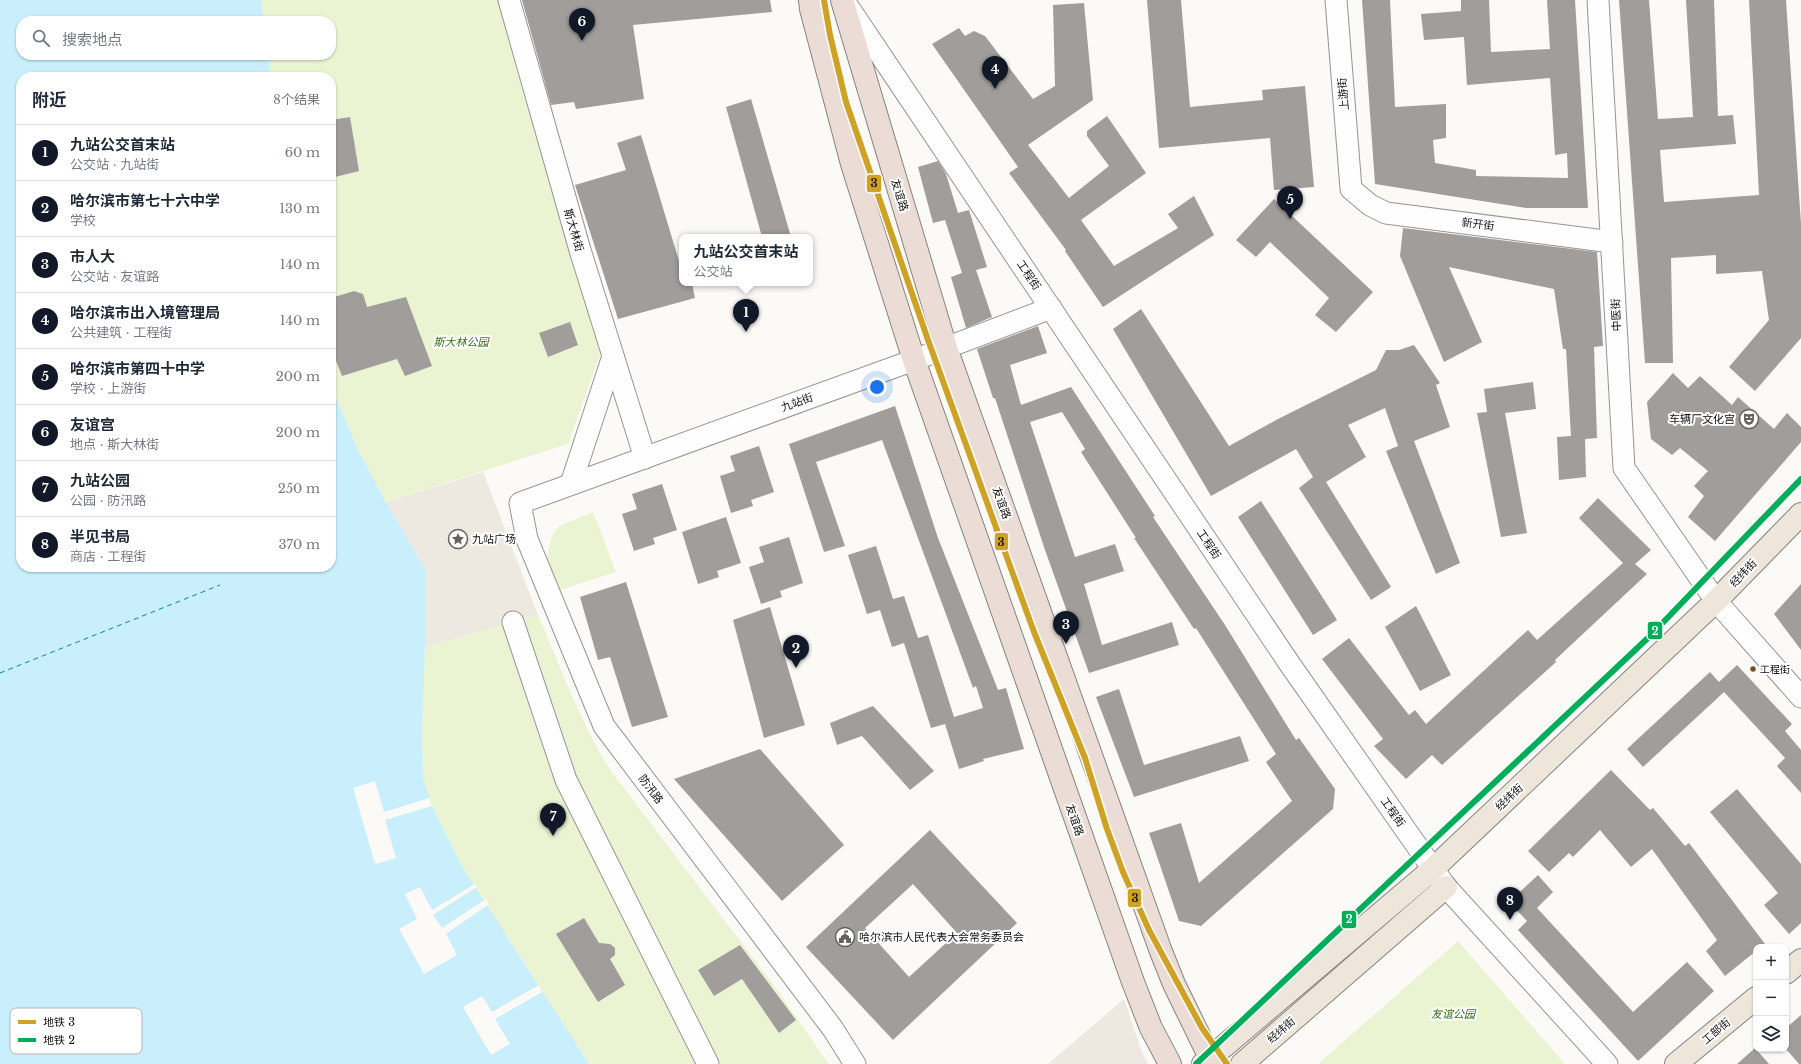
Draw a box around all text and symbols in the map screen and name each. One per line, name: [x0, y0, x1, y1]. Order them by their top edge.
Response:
pin: 6: [569, 8, 595, 41]
search box: [16, 16, 336, 60]
icon: search: [30, 27, 52, 49]
text: 搜索地点: [62, 30, 122, 49]
pin: 4: [982, 56, 1008, 89]
street label: 上游街: [1335, 77, 1351, 111]
text: 附近: [32, 90, 66, 111]
text: 8个结果: [273, 91, 320, 108]
text: 九站公交首末站: [70, 135, 175, 154]
text: 1: [42, 144, 48, 161]
text: 60 m: [285, 144, 320, 161]
text: 公交站 · 九站街: [70, 156, 159, 173]
line badge: 3: [866, 174, 882, 193]
text: 3: [870, 176, 878, 190]
street label: 友谊路: [888, 177, 912, 213]
pin: 5: [1277, 186, 1303, 219]
text: 哈尔滨市第七十六中学: [70, 191, 220, 210]
text: 2: [41, 200, 49, 217]
text: 130 m: [279, 200, 320, 217]
street label: 斯大林街: [561, 207, 587, 253]
text: 学校: [70, 212, 96, 229]
street label: 新开街: [1461, 215, 1495, 233]
popup: [679, 234, 813, 286]
text: 九站公交首末站: [693, 242, 799, 261]
text: 市人大: [70, 247, 115, 266]
text: 3: [41, 256, 49, 273]
text: 140 m: [280, 256, 320, 273]
street label: 工程街: [1014, 257, 1044, 293]
text: 公交站: [693, 263, 733, 280]
text: 公交站 · 友谊路: [70, 268, 159, 285]
street label: 中医街: [1608, 298, 1624, 332]
pin: 1: [733, 299, 759, 332]
text: 哈尔滨市出入境管理局: [70, 303, 220, 322]
text: 4: [41, 312, 49, 329]
text: 140 m: [280, 312, 320, 329]
text: 公共建筑 · 工程街: [70, 324, 172, 341]
park label: 斯大林公园: [434, 335, 490, 349]
text: 哈尔滨市第四十中学: [70, 359, 205, 378]
text: 5: [41, 368, 49, 385]
text: 200 m: [276, 368, 320, 385]
your location: [867, 377, 887, 397]
text: 学校 · 上游街: [70, 380, 146, 397]
street label: 九站街: [779, 390, 815, 414]
theatre icon: 车辆厂文化宫: [1738, 408, 1760, 430]
place label: 车辆厂文化宫: [1669, 412, 1735, 426]
text: 友谊宫: [70, 415, 115, 434]
text: 6: [41, 424, 49, 441]
text: 200 m: [276, 424, 320, 441]
text: 地点 · 斯大林街: [70, 436, 159, 453]
text: 九站公园: [70, 471, 130, 490]
text: 7: [42, 480, 48, 497]
text: 250 m: [278, 480, 320, 497]
street label: 友谊路: [990, 485, 1014, 521]
text: 公园 · 防汛路: [70, 492, 146, 509]
street label: 工程街: [1194, 526, 1224, 562]
text: 半见书局: [70, 527, 130, 546]
place icon: 九站广场: [447, 528, 469, 550]
place label: 九站广场: [472, 532, 516, 546]
line badge: 3: [994, 532, 1009, 551]
text: 3: [997, 535, 1005, 549]
text: 8: [41, 536, 49, 553]
text: 370 m: [279, 536, 320, 553]
text: 商店 · 工程街: [70, 548, 146, 565]
street label: 经纬街: [1727, 556, 1759, 590]
pin: 3: [1053, 611, 1079, 644]
line badge: 2: [1647, 621, 1663, 640]
text: 2: [1651, 624, 1659, 638]
pin: 2: [783, 635, 809, 668]
place label: 工程街: [1760, 663, 1790, 676]
marker: 工程街: [1748, 664, 1758, 674]
street label: 防汛路: [635, 772, 667, 806]
street label: 经纬街: [1492, 781, 1526, 813]
street label: 工程街: [1378, 794, 1408, 830]
street label: 友谊路: [1063, 802, 1087, 838]
pin: 7: [540, 803, 566, 836]
pin: 8: [1497, 887, 1523, 920]
line badge: 3: [1127, 888, 1142, 908]
text: 3: [1131, 891, 1139, 905]
line badge: 2: [1341, 910, 1357, 929]
text: 2: [1345, 912, 1353, 926]
public building icon: 哈尔滨市人民代表大会常务委员会: [834, 926, 856, 948]
place label: 哈尔滨市人民代表大会常务委员会: [859, 930, 1024, 944]
map controls: [1753, 944, 1789, 1052]
button: +: [1753, 944, 1789, 980]
button: −: [1753, 980, 1789, 1016]
park label: 友谊公园: [1431, 1007, 1477, 1021]
legend: [10, 1008, 142, 1054]
street label: 经纬街: [1264, 1014, 1298, 1046]
text: 地铁 3: [43, 1015, 75, 1029]
street label: 工部街: [1699, 1015, 1733, 1047]
button: layers: [1753, 1016, 1789, 1052]
text: 地铁 2: [43, 1033, 75, 1047]

